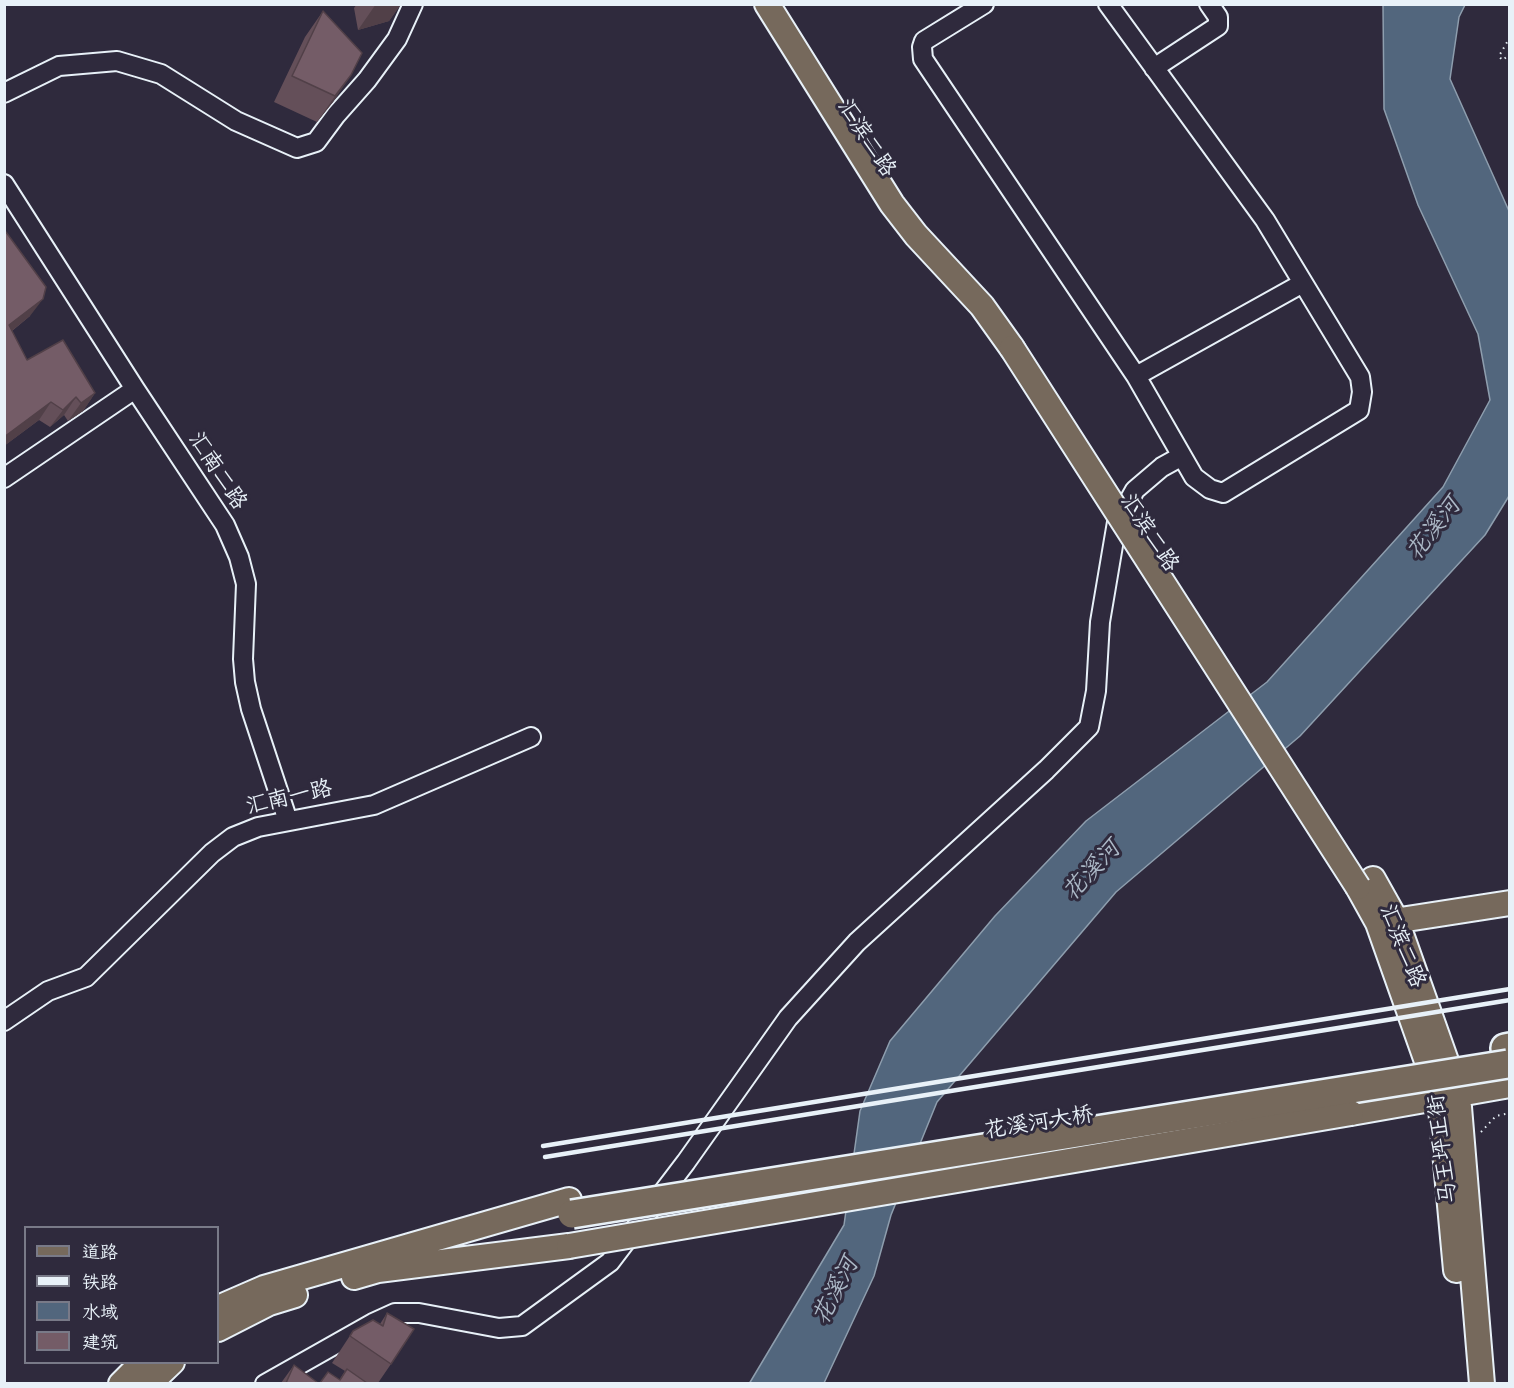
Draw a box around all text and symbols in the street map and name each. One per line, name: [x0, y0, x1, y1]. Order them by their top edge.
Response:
street label: 汇滨二路: [831, 94, 901, 182]
street label: 汇南二路: [182, 427, 252, 515]
street label: 汇滨二路: [1114, 489, 1184, 577]
water label: 花溪河: [1400, 492, 1468, 566]
street label: 汇南一路: [243, 775, 335, 821]
water label: 花溪河: [1057, 835, 1127, 907]
street label: 汇滨二路: [1373, 900, 1431, 992]
street label: 马王坪正街: [1423, 1093, 1463, 1205]
street label: 花溪河大桥: [983, 1101, 1095, 1145]
legend: [24, 1226, 219, 1364]
text: 道路: [82, 1240, 118, 1264]
water label: 花溪河: [807, 1252, 865, 1330]
text: 铁路: [82, 1270, 118, 1294]
text: 水域: [82, 1300, 118, 1324]
text: 建筑: [82, 1330, 118, 1354]

